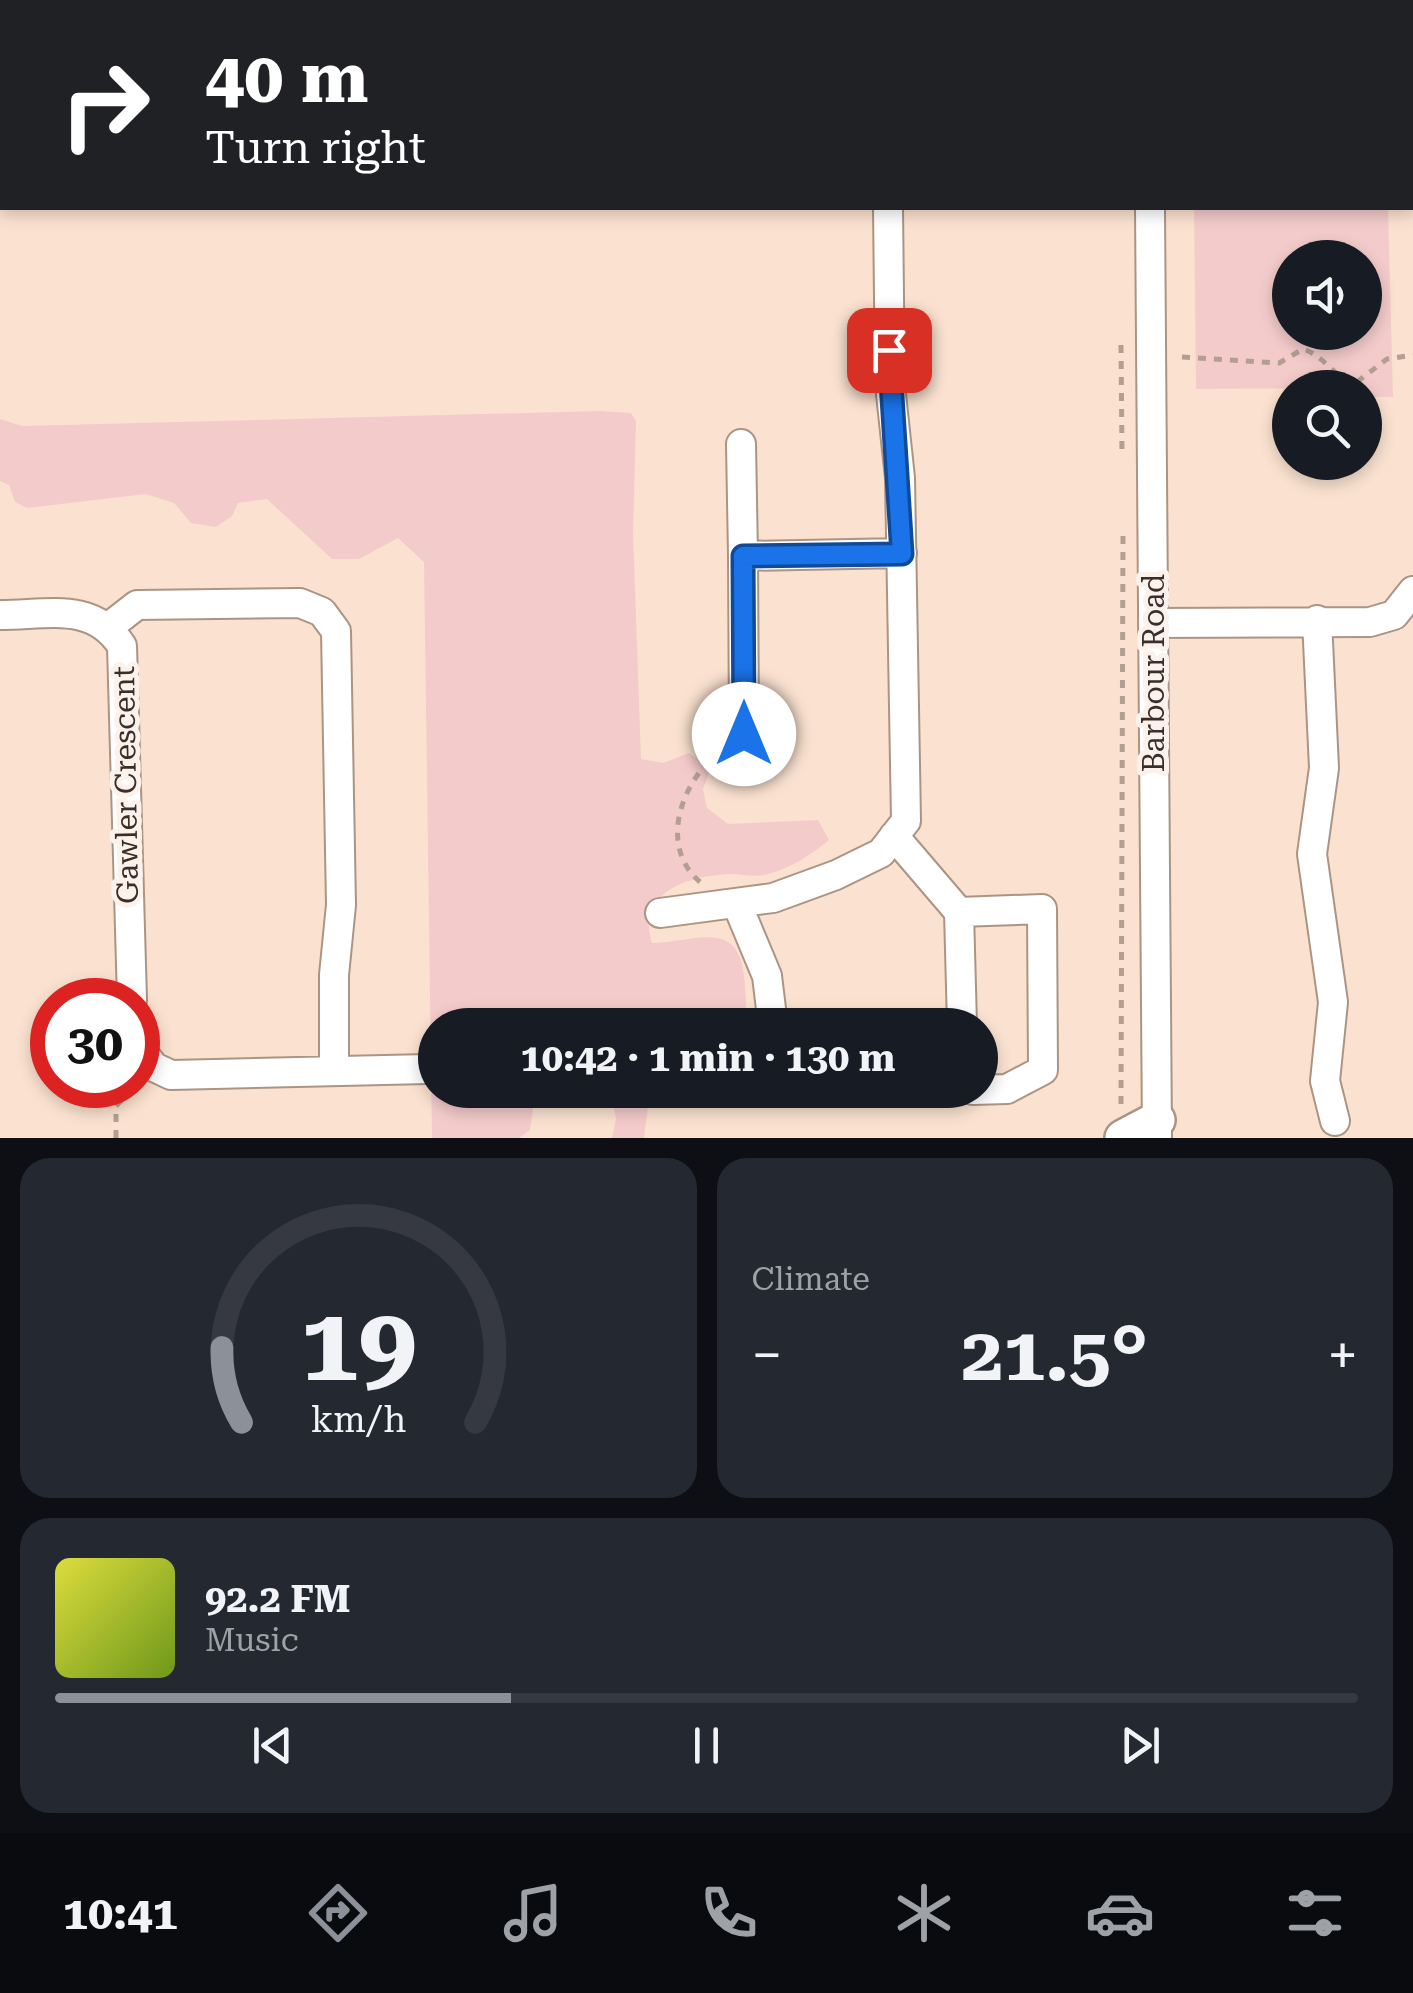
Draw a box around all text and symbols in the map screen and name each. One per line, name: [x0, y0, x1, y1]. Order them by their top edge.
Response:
text: 40 m: [205, 37, 369, 119]
icon: right: [40, 40, 170, 170]
text: Turn right: [205, 121, 426, 174]
map controls: [1272, 240, 1382, 480]
button: sound: [1272, 240, 1382, 350]
pin: [847, 308, 932, 393]
icon: arrive: [862, 323, 917, 378]
button: search: [1272, 370, 1382, 480]
street label: Barbour Road: [1136, 574, 1171, 772]
street label: Gawler Crescent: [106, 666, 145, 904]
position arrow: [692, 682, 796, 786]
speed limit sign: 30: [30, 978, 160, 1108]
text: 10:42 · 1 min · 130 m: [521, 1036, 895, 1080]
text: Climate: [752, 1260, 870, 1298]
text: 19: [300, 1284, 416, 1405]
text: 21.5°: [961, 1310, 1148, 1398]
text: −: [752, 1323, 782, 1387]
text: +: [1327, 1323, 1358, 1387]
text: km/h: [310, 1399, 406, 1441]
text: 92.2 FM: [205, 1577, 351, 1621]
text: Music: [205, 1621, 299, 1659]
icon: previous: [245, 1718, 300, 1773]
icon: pause: [679, 1718, 734, 1773]
icon: next: [1113, 1718, 1168, 1773]
icon: directions: [303, 1878, 373, 1948]
icon: music: [498, 1878, 568, 1948]
icon: phone: [694, 1878, 764, 1948]
icon: climate: [889, 1878, 959, 1948]
icon: car: [1085, 1878, 1155, 1948]
icon: filters: [1280, 1878, 1350, 1948]
text: 10:41: [63, 1887, 178, 1940]

